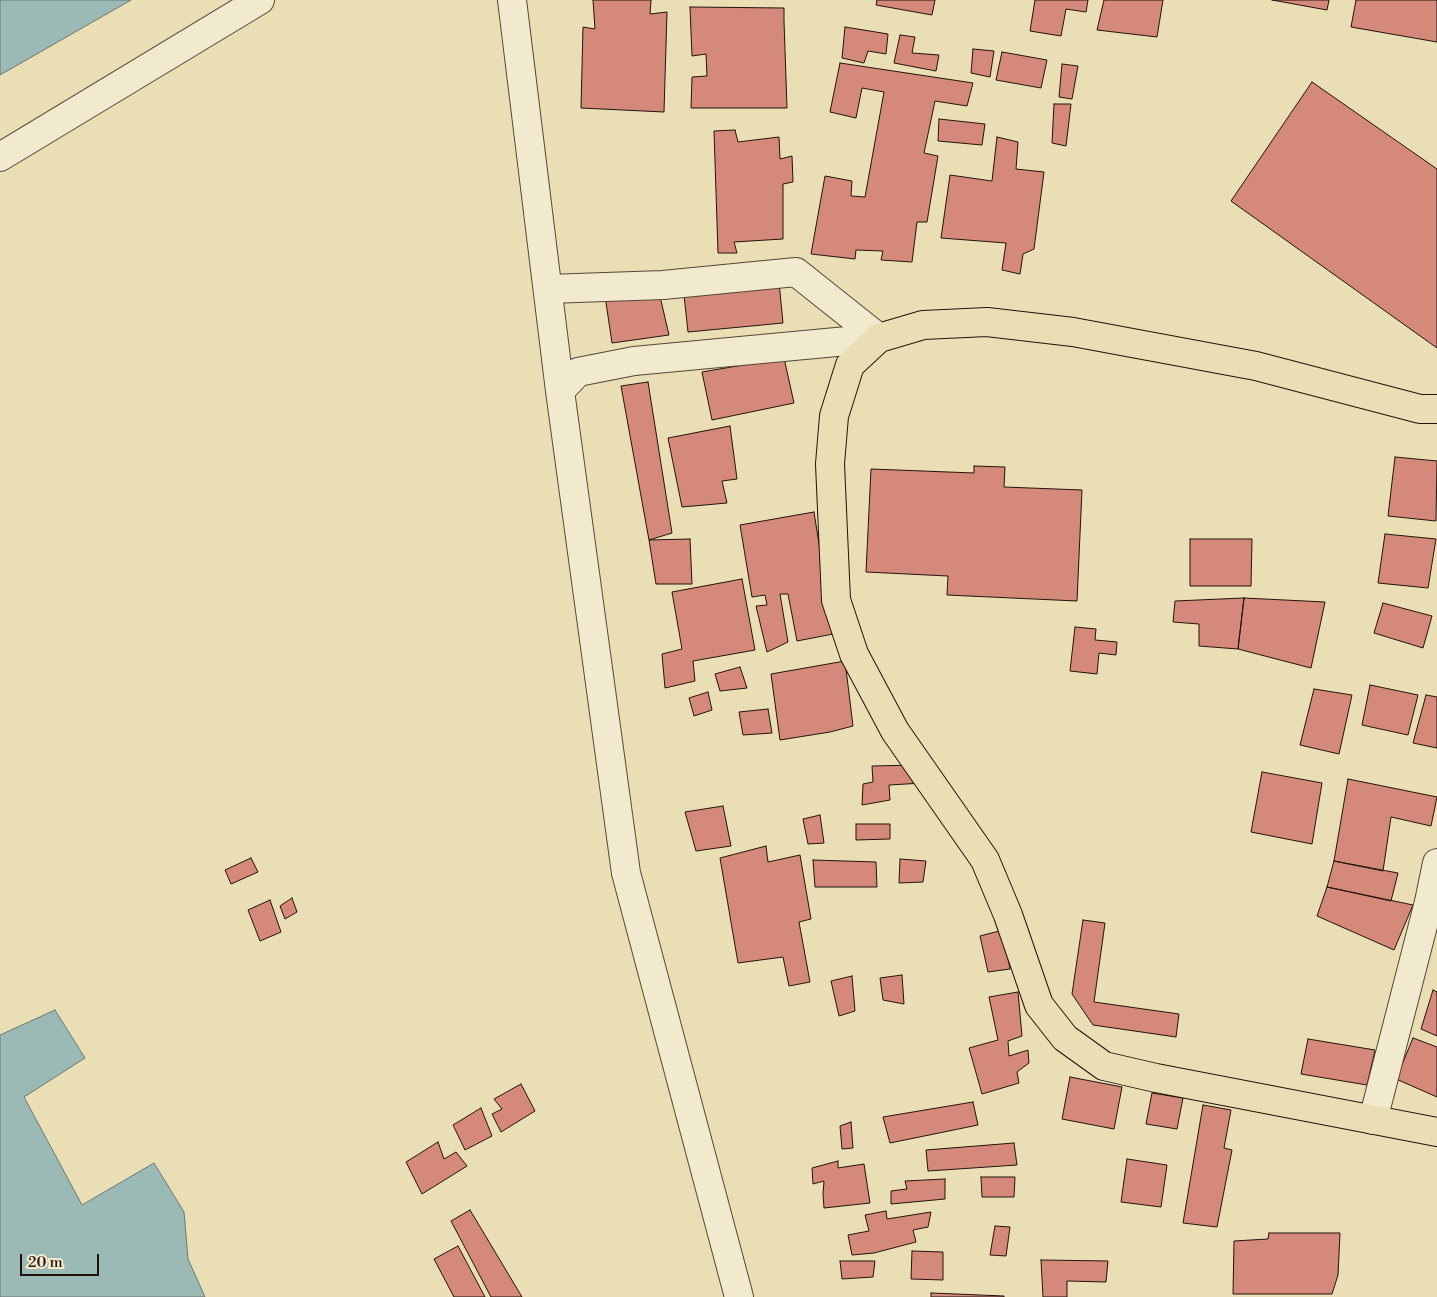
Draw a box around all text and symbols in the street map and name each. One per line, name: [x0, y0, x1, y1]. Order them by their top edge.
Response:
scale bar: [22, 1244, 101, 1276]
text: 20 m: [28, 1253, 63, 1272]

